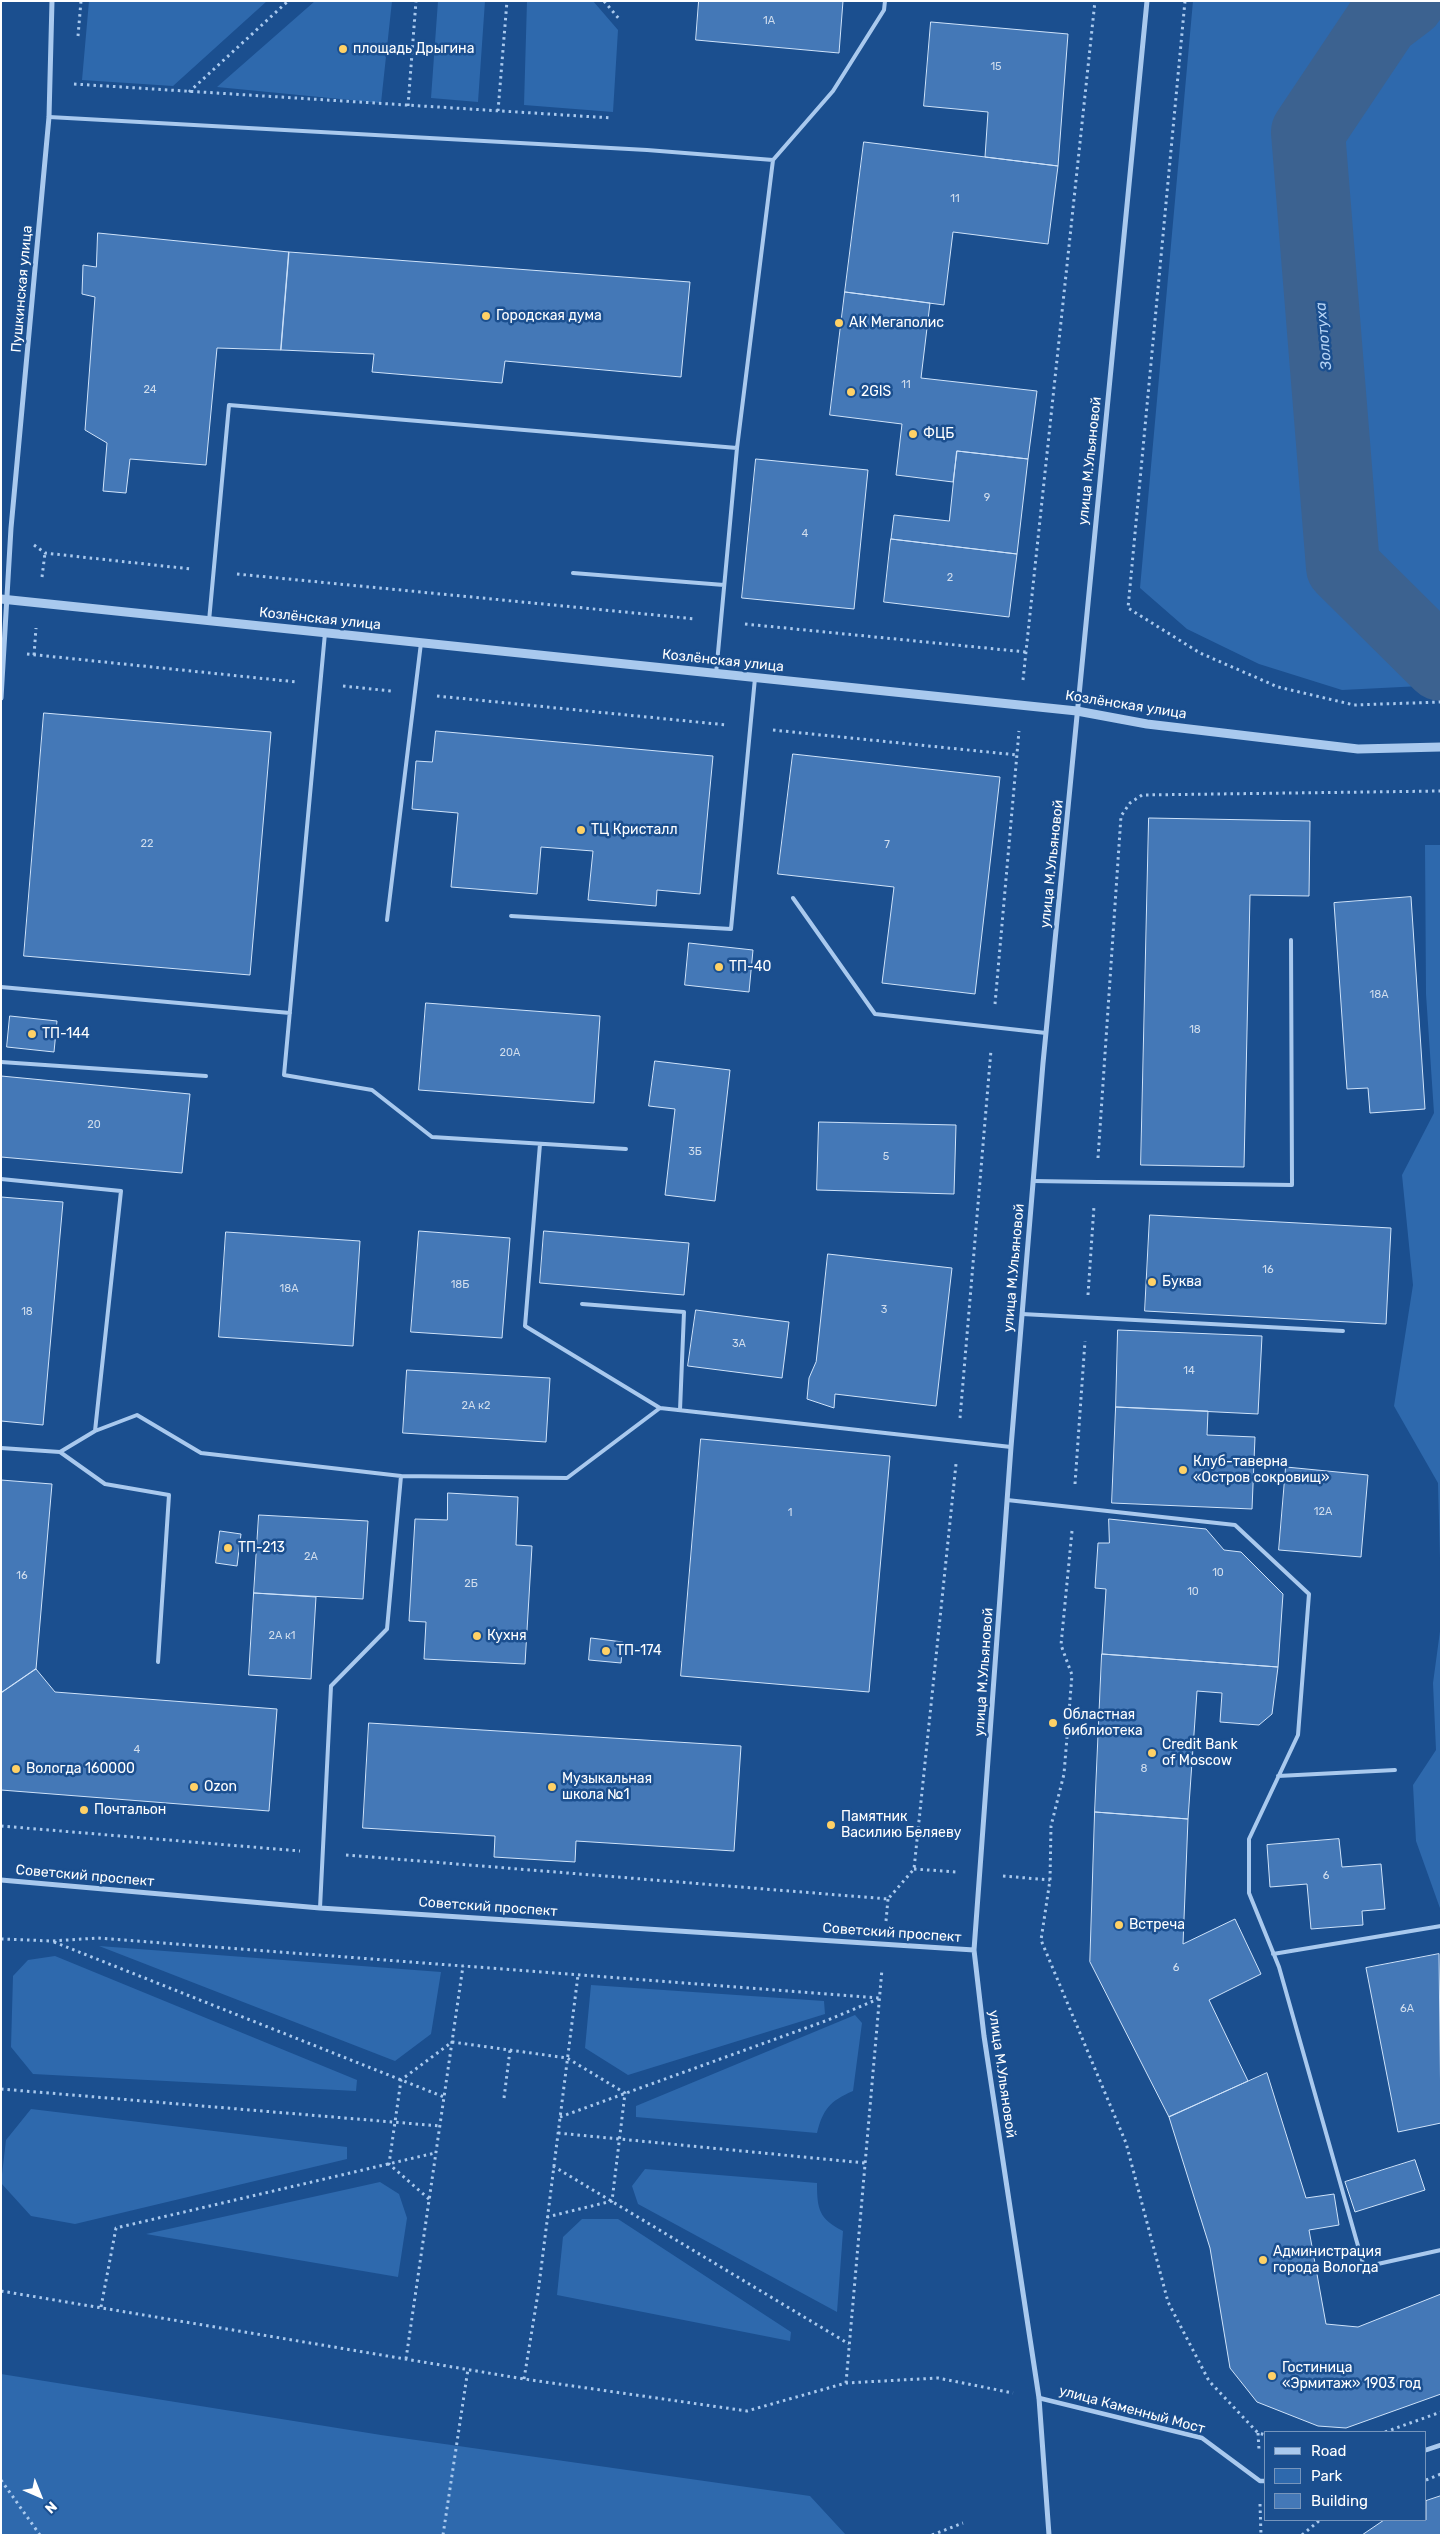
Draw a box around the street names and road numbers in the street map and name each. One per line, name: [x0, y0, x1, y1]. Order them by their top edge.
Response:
street label: Пушкинская улица: [8, 225, 36, 353]
street label: улица М.Ульяновой: [1075, 396, 1105, 526]
street label: Козлёнская улица: [258, 604, 382, 634]
street label: Козлёнская улица: [661, 646, 785, 676]
street label: Козлёнская улица: [1064, 687, 1188, 723]
street label: улица М.Ульяновой: [1037, 799, 1067, 929]
street label: улица М.Ульяновой: [1000, 1203, 1028, 1333]
street label: улица М.Ульяновой: [971, 1607, 997, 1737]
street label: Советский проспект: [15, 1862, 155, 1890]
street label: Советский проспект: [418, 1894, 558, 1920]
street label: Советский проспект: [822, 1920, 962, 1946]
street label: улица М.Ульяновой: [985, 2009, 1019, 2139]
street label: улица Каменный Мост: [1057, 2382, 1207, 2438]

